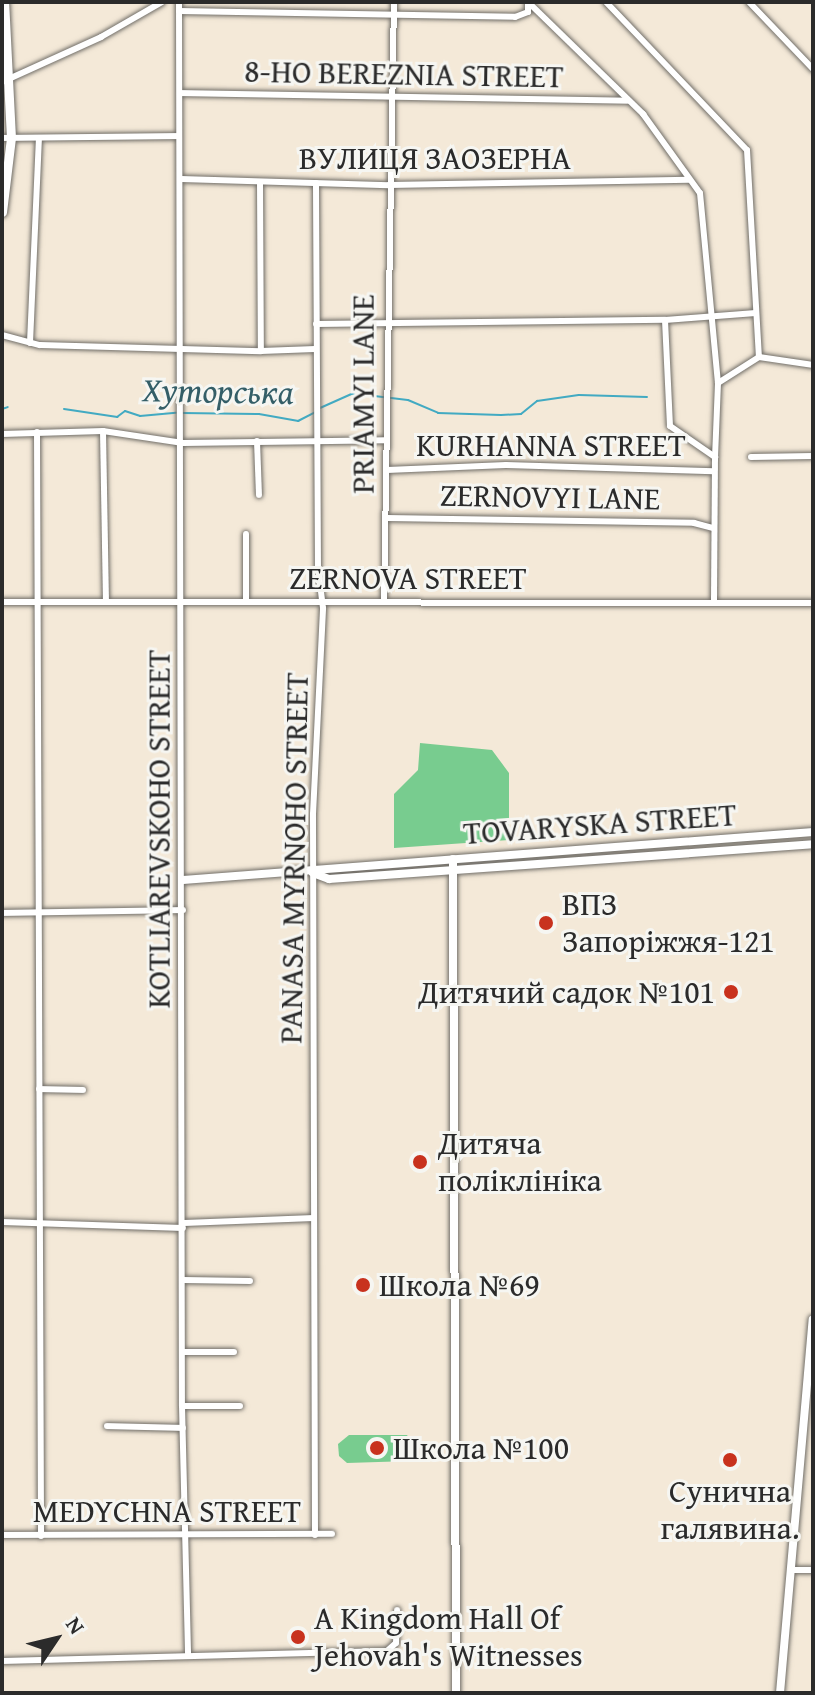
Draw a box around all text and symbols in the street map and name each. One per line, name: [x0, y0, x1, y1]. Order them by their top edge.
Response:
street label: 8-HO BEREZNIA STREET: [244, 52, 564, 96]
street label: ВУЛИЦЯ ЗАОЗЕРНА: [299, 139, 571, 177]
street label: PRIAMYI LANE: [344, 294, 382, 494]
water label: Хуторська: [142, 368, 294, 412]
street label: KURHANNA STREET: [416, 426, 686, 464]
street label: ZERNOVYI LANE: [440, 476, 660, 518]
street label: ZERNOVA STREET: [289, 559, 527, 597]
street label: KOTLIAREVSKOHO STREET: [140, 650, 178, 1008]
street label: PANASA MYRNOHO STREET: [272, 672, 316, 1044]
street label: TOVARYSKA STREET: [462, 795, 738, 853]
place label: ВПЗ Запоріжжя-121: [562, 886, 775, 961]
marker: ВПЗ Запоріжжя-121: [537, 914, 555, 932]
place label: Дитячий садок №101: [418, 973, 715, 1011]
marker: Дитячий садок №101: [722, 983, 740, 1001]
place label: Дитяча поліклініка: [438, 1125, 602, 1200]
marker: Дитяча поліклініка: [409, 1151, 431, 1173]
place label: Школа №69: [379, 1266, 540, 1304]
marker: Школа №69: [354, 1276, 372, 1294]
place label: Школа №100: [393, 1429, 569, 1467]
marker: Школа №100: [368, 1439, 386, 1457]
marker: Сунична галявина.: [721, 1451, 739, 1469]
place label: Сунична галявина.: [661, 1473, 799, 1548]
street label: MEDYCHNA STREET: [33, 1492, 301, 1530]
north arrow: [16, 1599, 96, 1679]
place label: A Kingdom Hall Of Jehovah's Witnesses: [314, 1600, 583, 1675]
text: N: [58, 1610, 93, 1640]
marker: A Kingdom Hall Of Jehovah's Witnesses: [289, 1628, 307, 1646]

